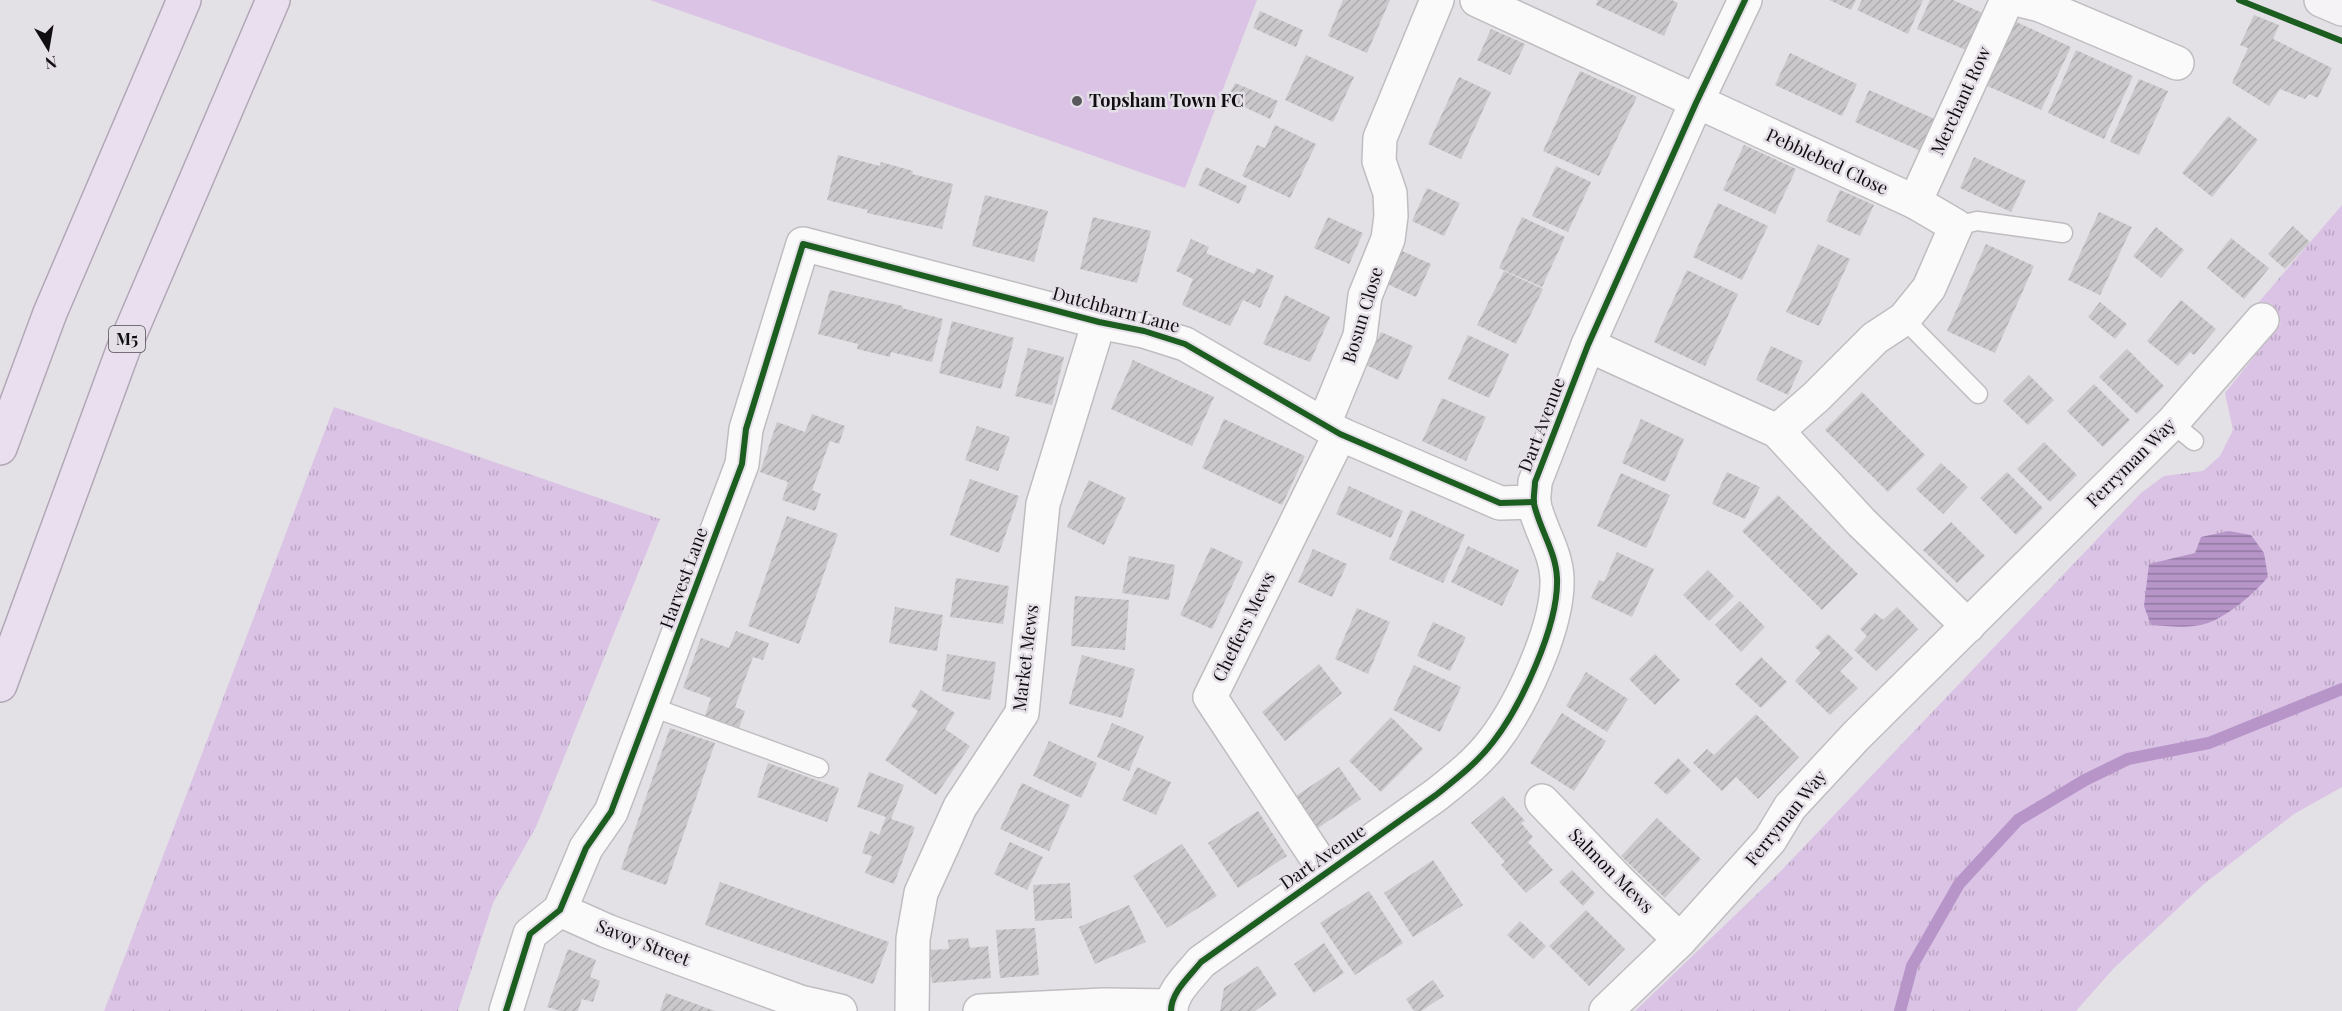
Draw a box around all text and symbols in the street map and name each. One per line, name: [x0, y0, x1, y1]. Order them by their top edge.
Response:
north arrow: [18, 18, 78, 78]
street label: Merchant Row: [1925, 42, 1996, 159]
text: N: [43, 52, 59, 75]
place label: Topsham Town FC: [1089, 88, 1244, 112]
marker: Topsham Town FC: [1070, 94, 1084, 108]
street label: Pebblebed Close: [1762, 122, 1892, 200]
street label: Bosun Close: [1336, 264, 1388, 366]
street label: Dutchbarn Lane: [1050, 281, 1183, 338]
road number: M5: [109, 326, 145, 352]
street label: Dart Avenue: [1512, 374, 1570, 475]
street label: Ferryman Way: [2080, 412, 2180, 512]
street label: Harvest Lane: [654, 524, 713, 632]
street label: Cheffers Mews: [1206, 568, 1280, 685]
street label: Market Mews: [1007, 603, 1043, 713]
street label: Ferryman Way: [1739, 764, 1831, 870]
street label: Dart Avenue: [1275, 818, 1370, 894]
street label: Salmon Mews: [1564, 823, 1659, 918]
street label: Savoy Street: [593, 913, 694, 971]

